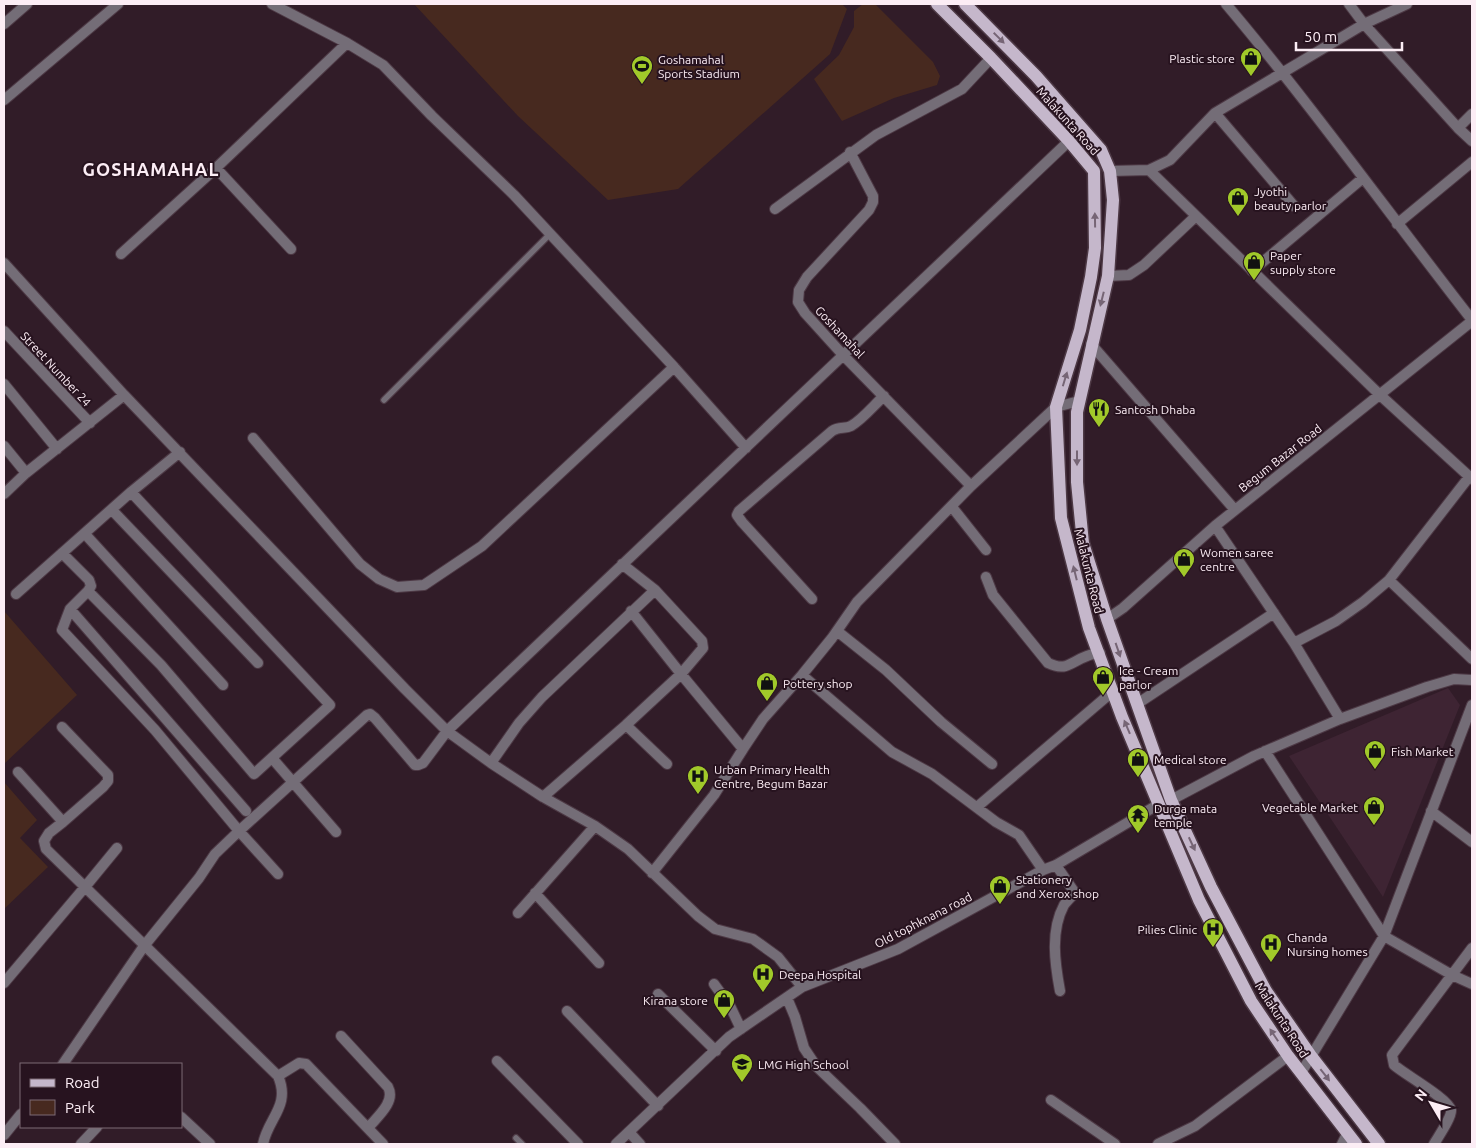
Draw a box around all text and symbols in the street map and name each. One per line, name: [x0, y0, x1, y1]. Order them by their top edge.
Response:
scale bar: [1296, 20, 1402, 52]
text: 50 m: [1304, 28, 1337, 45]
one-way arrow: [993, 32, 1005, 44]
shop icon: Plastic store: [1239, 46, 1263, 77]
place label: Plastic store: [1169, 52, 1235, 65]
place label: Goshamahal Sports Stadium: [658, 53, 740, 80]
sports icon: Goshamahal Sports Stadium: [630, 54, 654, 85]
street label: Malakunta Road: [1034, 84, 1102, 158]
district label: GOSHAMAHAL: [83, 159, 219, 179]
place label: Jyothi beauty parlor: [1254, 185, 1327, 212]
shop icon: Jyothi beauty parlor: [1226, 186, 1250, 217]
one-way arrow: [1091, 212, 1099, 228]
place label: Paper supply store: [1270, 249, 1336, 276]
shop icon: Paper supply store: [1242, 250, 1266, 281]
one-way arrow: [1098, 291, 1106, 306]
street label: Goshamahal: [813, 303, 867, 361]
street label: Street Number 24: [18, 329, 94, 409]
one-way arrow: [1061, 371, 1069, 386]
restaurant icon: Santosh Dhaba: [1087, 397, 1111, 428]
place label: Santosh Dhaba: [1115, 403, 1196, 416]
street label: Begum Bazar Road: [1236, 422, 1324, 494]
one-way arrow: [1073, 450, 1081, 466]
street label: Malakunta Road: [1072, 527, 1106, 615]
place label: Women saree centre: [1200, 546, 1274, 573]
shop icon: Women saree centre: [1172, 547, 1196, 578]
one-way arrow: [1071, 566, 1079, 581]
one-way arrow: [1114, 643, 1122, 658]
place label: Ice - Cream parlor: [1119, 664, 1178, 691]
shop icon: Ice - Cream parlor: [1091, 665, 1115, 696]
shop icon: Pottery shop: [755, 671, 779, 702]
place label: Pottery shop: [783, 677, 853, 690]
one-way arrow: [1122, 720, 1130, 734]
shop icon: Fish Market: [1363, 739, 1387, 770]
place label: Fish Market: [1391, 745, 1454, 758]
shop icon: Medical store: [1126, 747, 1150, 778]
place label: Medical store: [1154, 753, 1227, 766]
place label: Urban Primary Health Centre, Begum Bazar: [714, 763, 830, 790]
hospital icon: Urban Primary Health Centre, Begum Bazar: [686, 764, 710, 795]
shop icon: Vegetable Market: [1362, 795, 1386, 826]
place label: Vegetable Market: [1262, 801, 1358, 814]
place label: Durga mata temple: [1154, 802, 1217, 829]
temple icon: Durga mata temple: [1126, 803, 1150, 834]
one-way arrow: [1188, 837, 1196, 851]
place label: Stationery and Xerox shop: [1016, 873, 1099, 900]
shop icon: Stationery and Xerox shop: [988, 874, 1012, 905]
street label: Old tophknana road: [872, 890, 974, 950]
hospital icon: Pilies Clinic: [1201, 917, 1225, 948]
place label: Pilies Clinic: [1138, 923, 1197, 936]
place label: Chanda Nursing homes: [1287, 931, 1368, 958]
hospital icon: Chanda Nursing homes: [1259, 932, 1283, 963]
hospital icon: Deepa Hospital: [751, 962, 775, 993]
place label: Deepa Hospital: [779, 968, 861, 981]
street label: Malakunta Road: [1253, 980, 1311, 1060]
shop icon: Kirana store: [712, 988, 736, 1019]
place label: Kirana store: [643, 994, 708, 1007]
one-way arrow: [1269, 1029, 1279, 1042]
school or university icon: LMG High School: [730, 1052, 754, 1083]
place label: LMG High School: [758, 1058, 849, 1071]
legend: [20, 1063, 182, 1128]
one-way arrow: [1320, 1068, 1331, 1081]
text: Road: [65, 1074, 100, 1091]
north arrow: [1406, 1078, 1456, 1128]
text: N: [1411, 1086, 1430, 1104]
text: Park: [65, 1099, 95, 1116]

